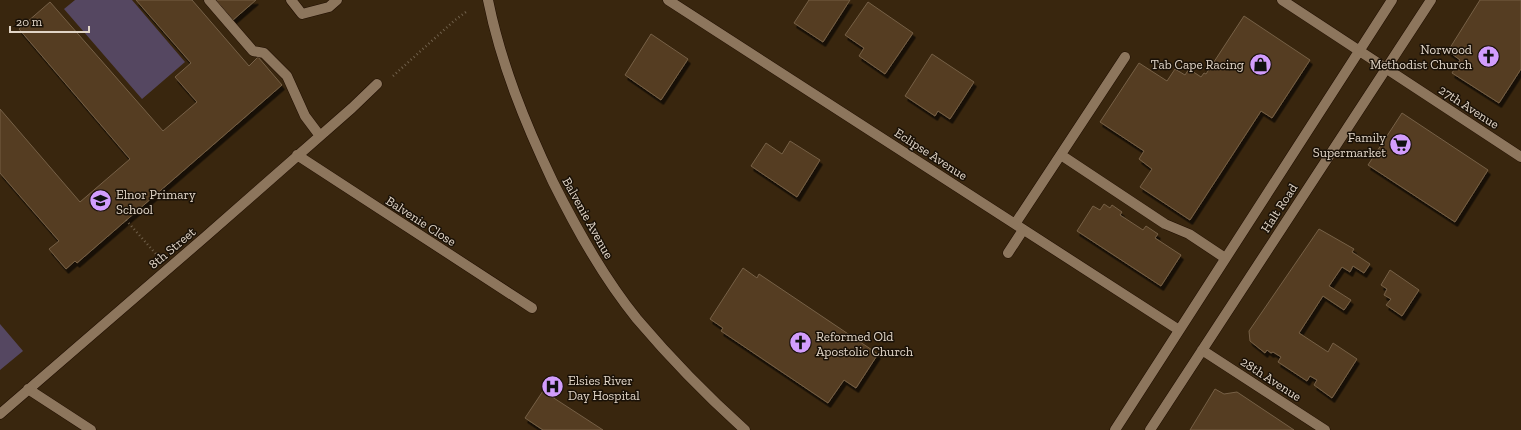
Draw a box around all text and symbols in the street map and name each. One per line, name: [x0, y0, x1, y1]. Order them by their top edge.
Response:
scale bar: [10, 8, 89, 34]
text: 20 m: [16, 15, 43, 29]
place label: Norwood Methodist Church: [1370, 42, 1473, 72]
church icon: Norwood Methodist Church: [1475, 43, 1501, 69]
shop icon: Tab Cape Racing: [1247, 51, 1273, 77]
place label: Tab Cape Racing: [1151, 57, 1244, 72]
street label: 27th Avenue: [1436, 82, 1502, 132]
street label: Eclipse Avenue: [892, 125, 970, 183]
place label: Family Supermarket: [1313, 130, 1386, 160]
supermarket icon: Family Supermarket: [1388, 131, 1414, 157]
street label: Balvenie Avenue: [559, 175, 617, 261]
street label: Halt Road: [1258, 181, 1300, 235]
place label: Elnor Primary School: [116, 187, 196, 217]
school or university icon: Elnor Primary School: [88, 188, 114, 214]
street label: Balvenie Close: [383, 193, 459, 249]
street label: 8th Street: [146, 224, 198, 272]
place label: Reformed Old Apostolic Church: [816, 329, 914, 359]
church icon: Reformed Old Apostolic Church: [787, 330, 813, 356]
street label: 28th Avenue: [1238, 354, 1304, 404]
place label: Elsies River Day Hospital: [568, 373, 640, 403]
hospital icon: Elsies River Day Hospital: [539, 374, 565, 400]

